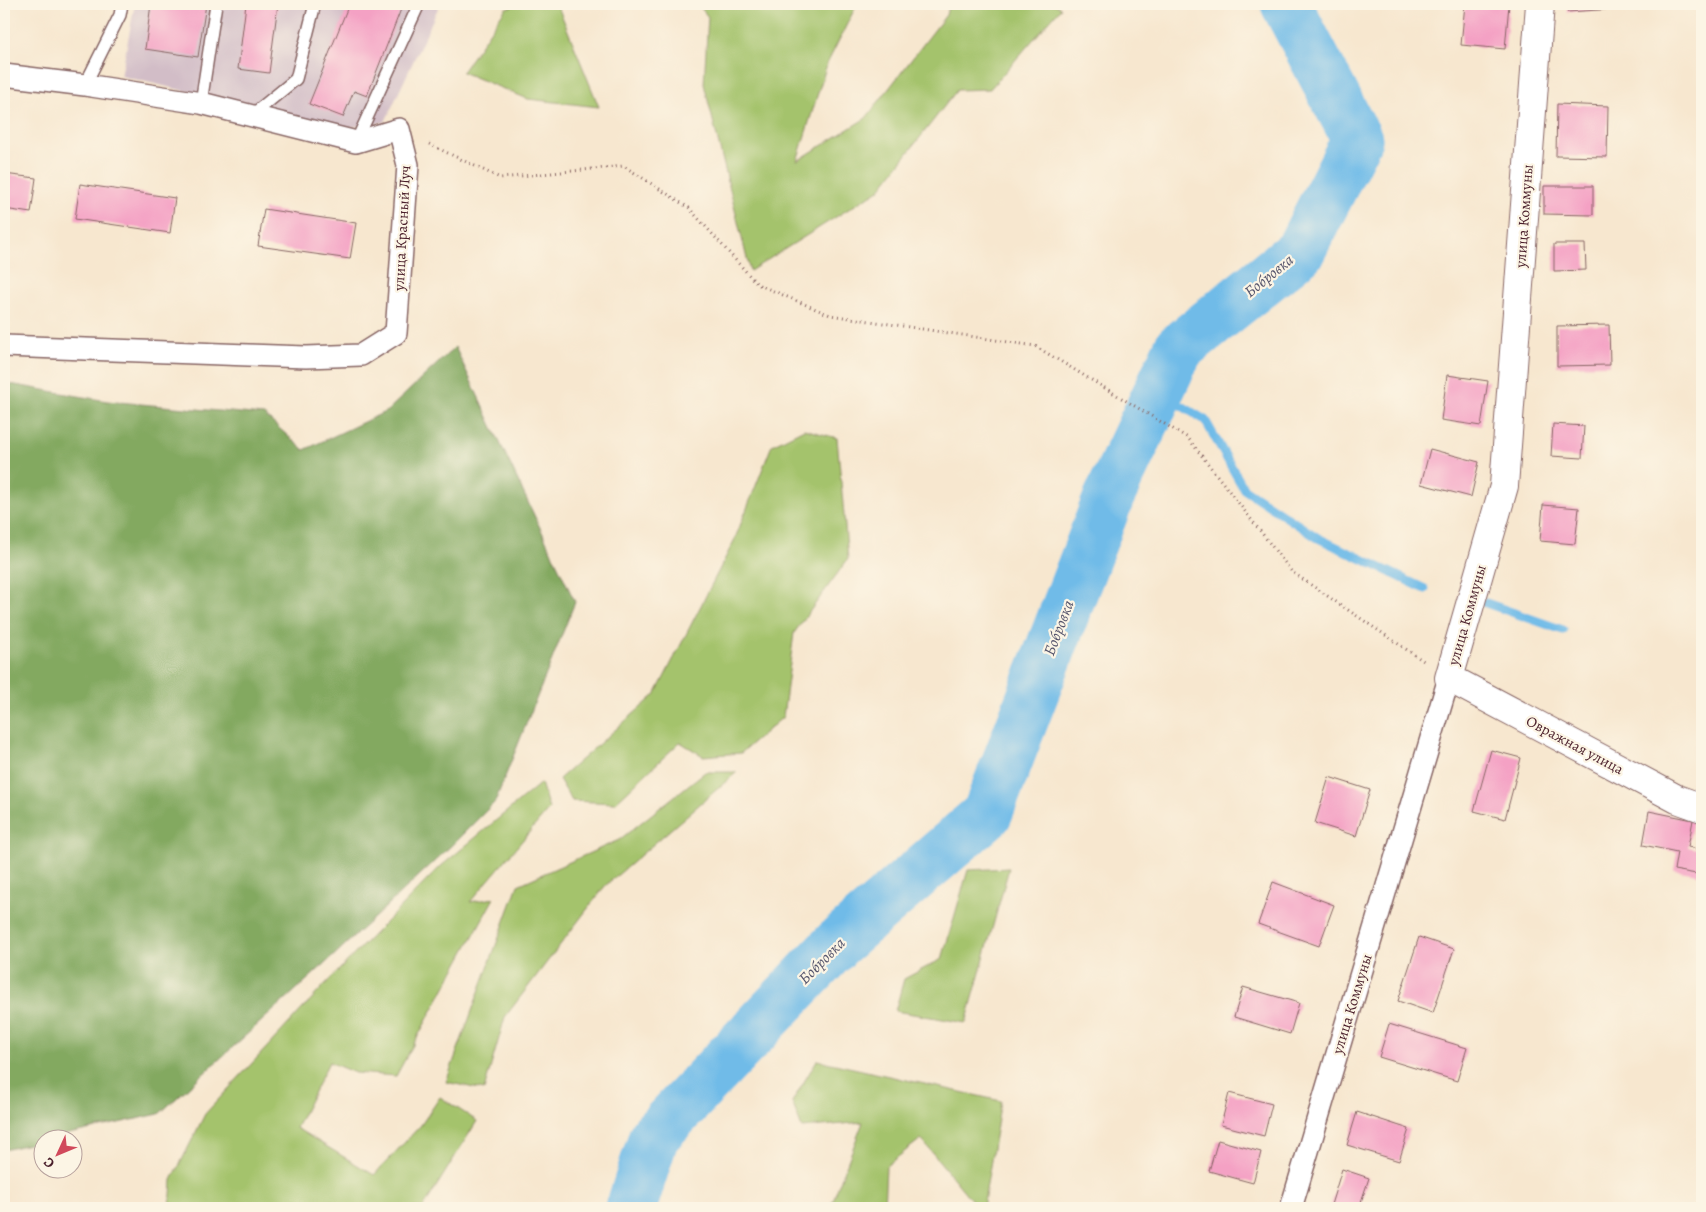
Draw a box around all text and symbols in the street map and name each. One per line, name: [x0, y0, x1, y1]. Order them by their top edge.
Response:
street label: улица Коммуны: [1510, 164, 1538, 269]
street label: улица Красный Луч: [389, 165, 415, 292]
water label: Бобровка: [1240, 249, 1298, 303]
street label: улица Коммуны: [1443, 562, 1491, 669]
water label: Бобровка: [1038, 597, 1080, 659]
street label: Овражная улица: [1523, 711, 1627, 779]
water label: Бобровка: [794, 933, 850, 989]
street label: улица Коммуны: [1327, 952, 1377, 1057]
north arrow: [32, 1130, 82, 1180]
text: С: [39, 1153, 59, 1172]

